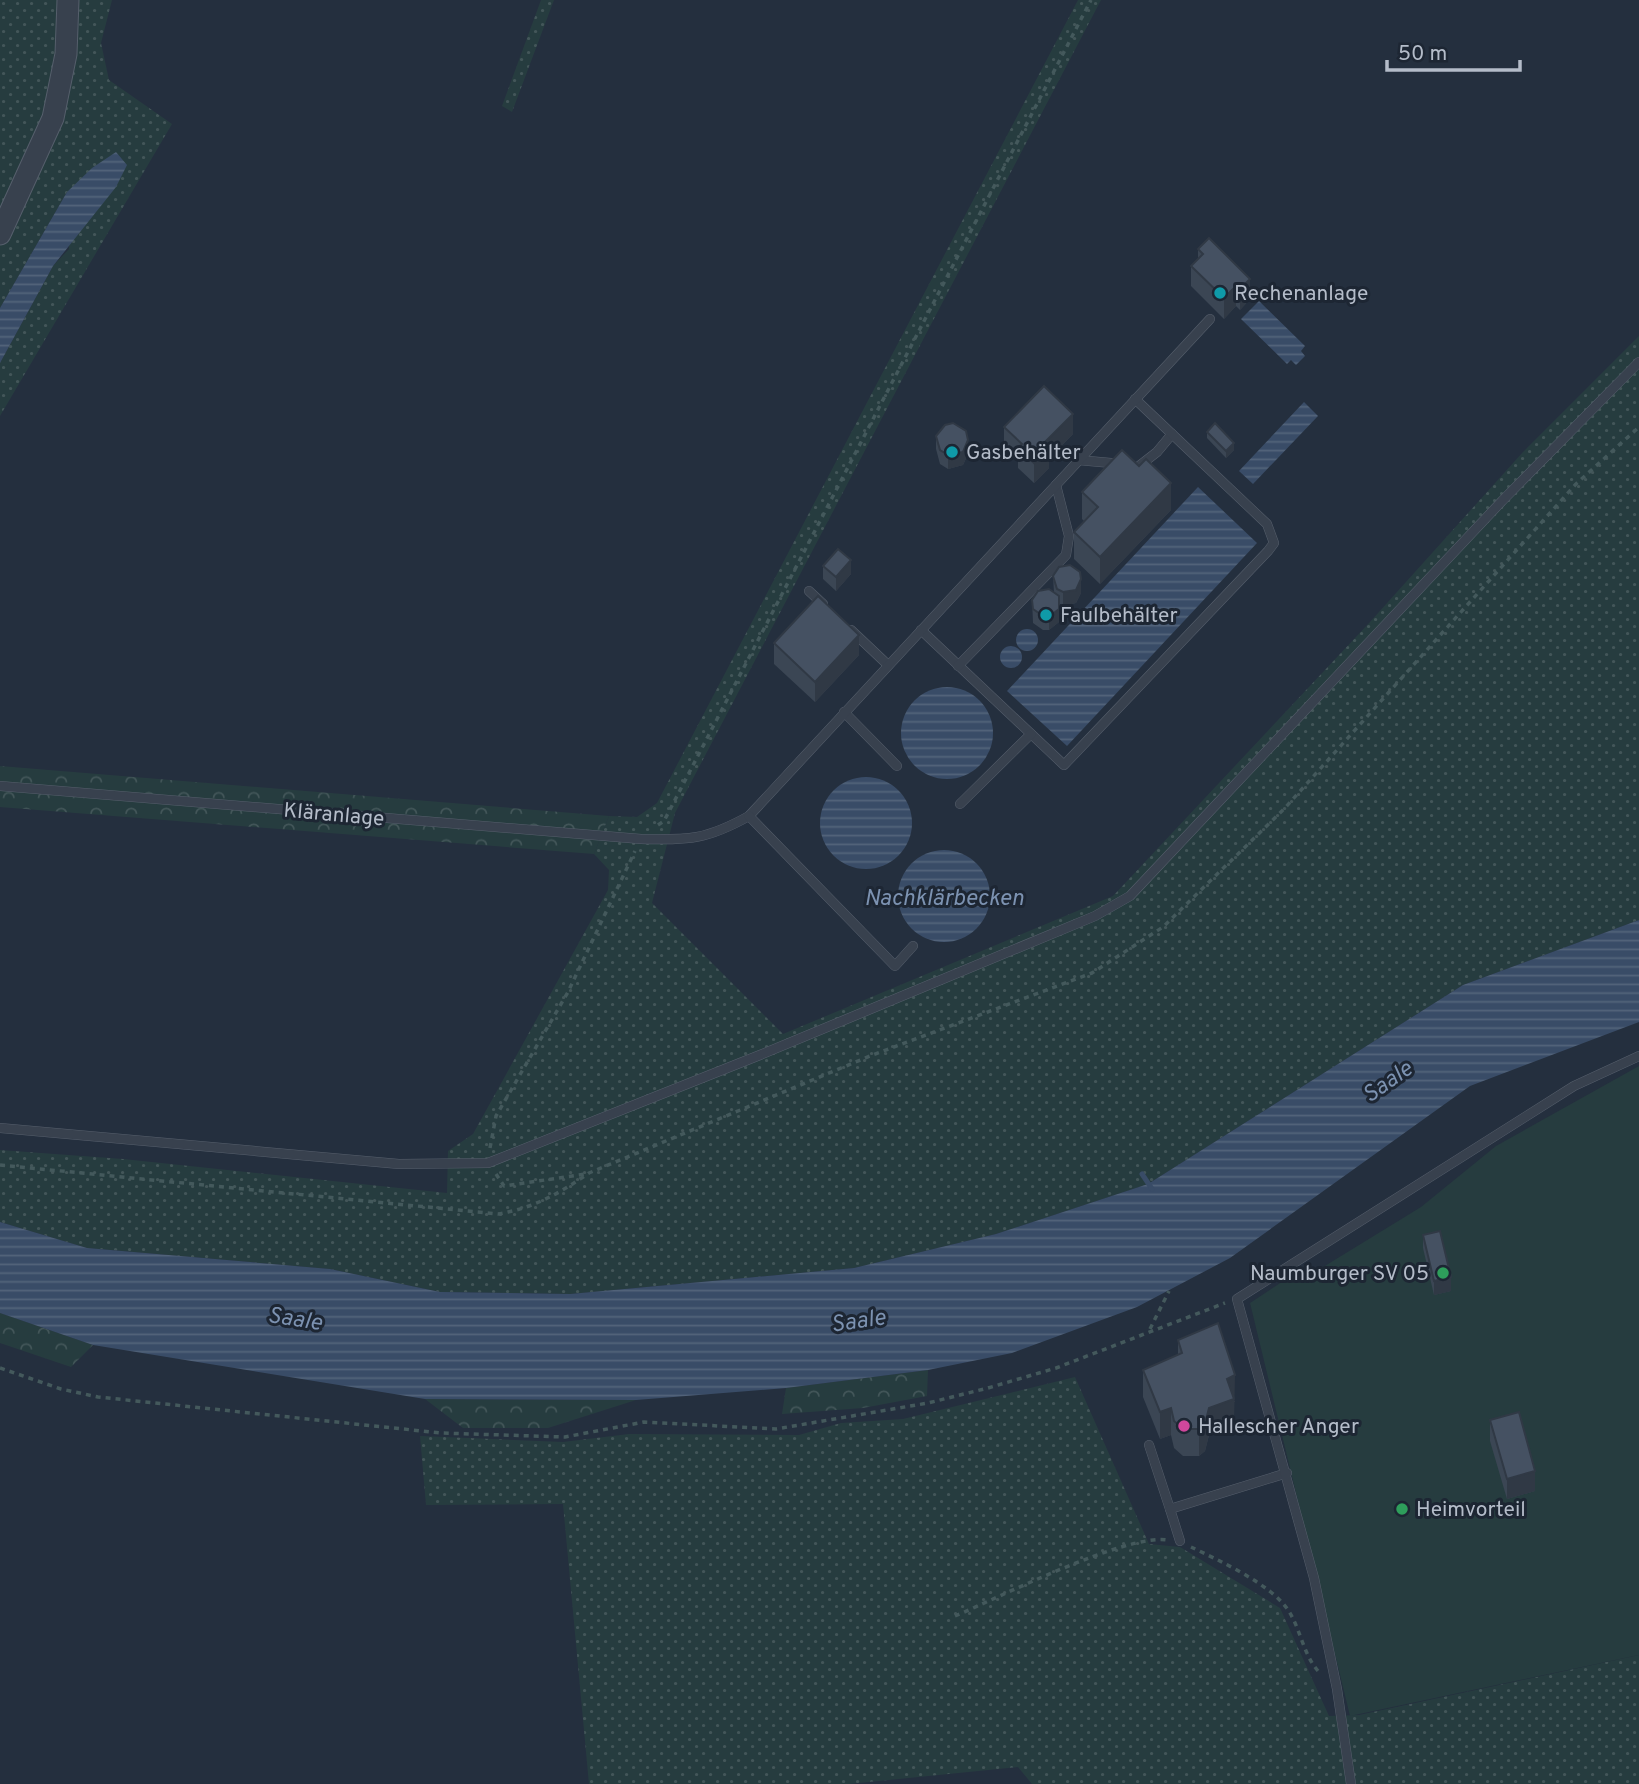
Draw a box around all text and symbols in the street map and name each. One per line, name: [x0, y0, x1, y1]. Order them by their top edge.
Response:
scale bar: [1387, 28, 1520, 72]
text: 50 m: [1398, 41, 1447, 68]
place label: Rechenanlage: [1234, 281, 1368, 308]
marker: Rechenanlage: [1212, 285, 1228, 301]
place label: Gasbehälter: [966, 440, 1081, 467]
marker: Gasbehälter: [944, 444, 960, 460]
place label: Faulbehälter: [1060, 603, 1178, 630]
marker: Faulbehälter: [1038, 607, 1054, 623]
street label: Kläranlage: [282, 798, 385, 833]
water label: Nachklärbecken: [864, 885, 1024, 914]
water label: Saale: [1358, 1055, 1420, 1111]
place label: Naumburger SV 05: [1250, 1261, 1429, 1288]
marker: Naumburger SV 05: [1435, 1265, 1451, 1281]
water label: Saale: [265, 1302, 325, 1339]
water label: Saale: [829, 1304, 889, 1341]
place label: Hallescher Anger: [1198, 1414, 1359, 1441]
marker: Hallescher Anger: [1176, 1418, 1192, 1434]
place label: Heimvorteil: [1416, 1497, 1526, 1524]
marker: Heimvorteil: [1394, 1501, 1410, 1517]

